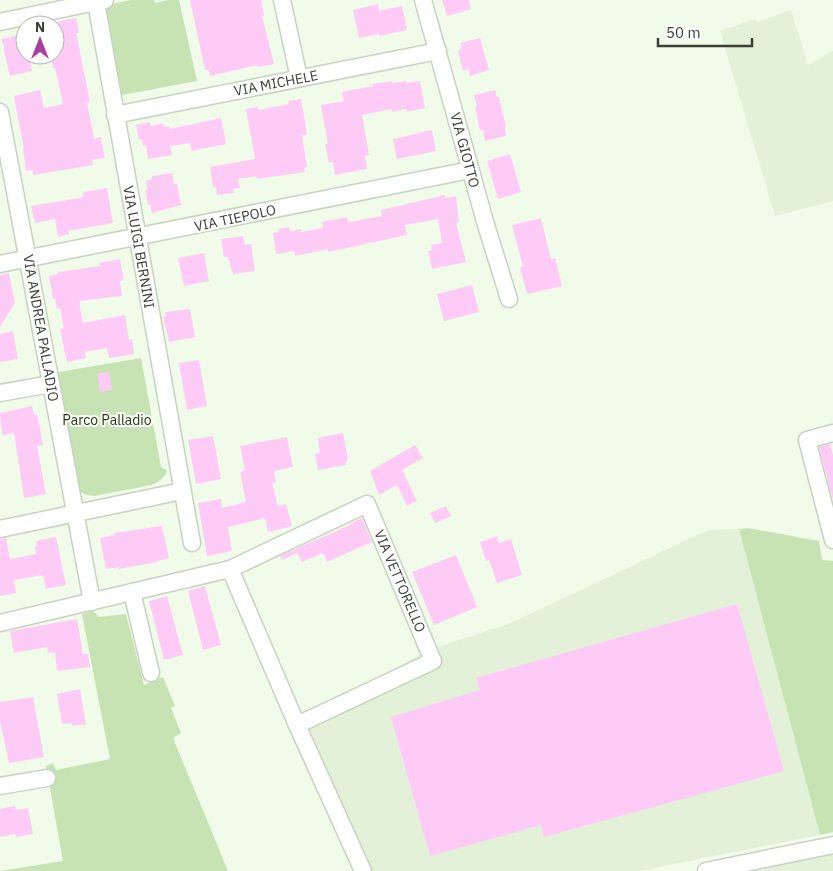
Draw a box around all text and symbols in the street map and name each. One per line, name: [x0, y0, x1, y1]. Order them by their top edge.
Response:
north arrow: [15, 15, 65, 65]
scale bar: [658, 15, 752, 47]
text: N: [35, 18, 45, 36]
text: 50 m: [666, 23, 701, 42]
street label: VIA MICHELE: [232, 66, 320, 100]
street label: VIA GIOTTO: [446, 110, 484, 190]
street label: VIA LUIGI BERNINI: [119, 184, 159, 310]
street label: VIA TIEPOLO: [193, 201, 278, 235]
street label: VIA ANDREA PALLADIO: [19, 253, 63, 403]
park label: Parco Palladio: [62, 411, 152, 429]
street label: VIA VETTORELLO: [370, 527, 430, 635]

